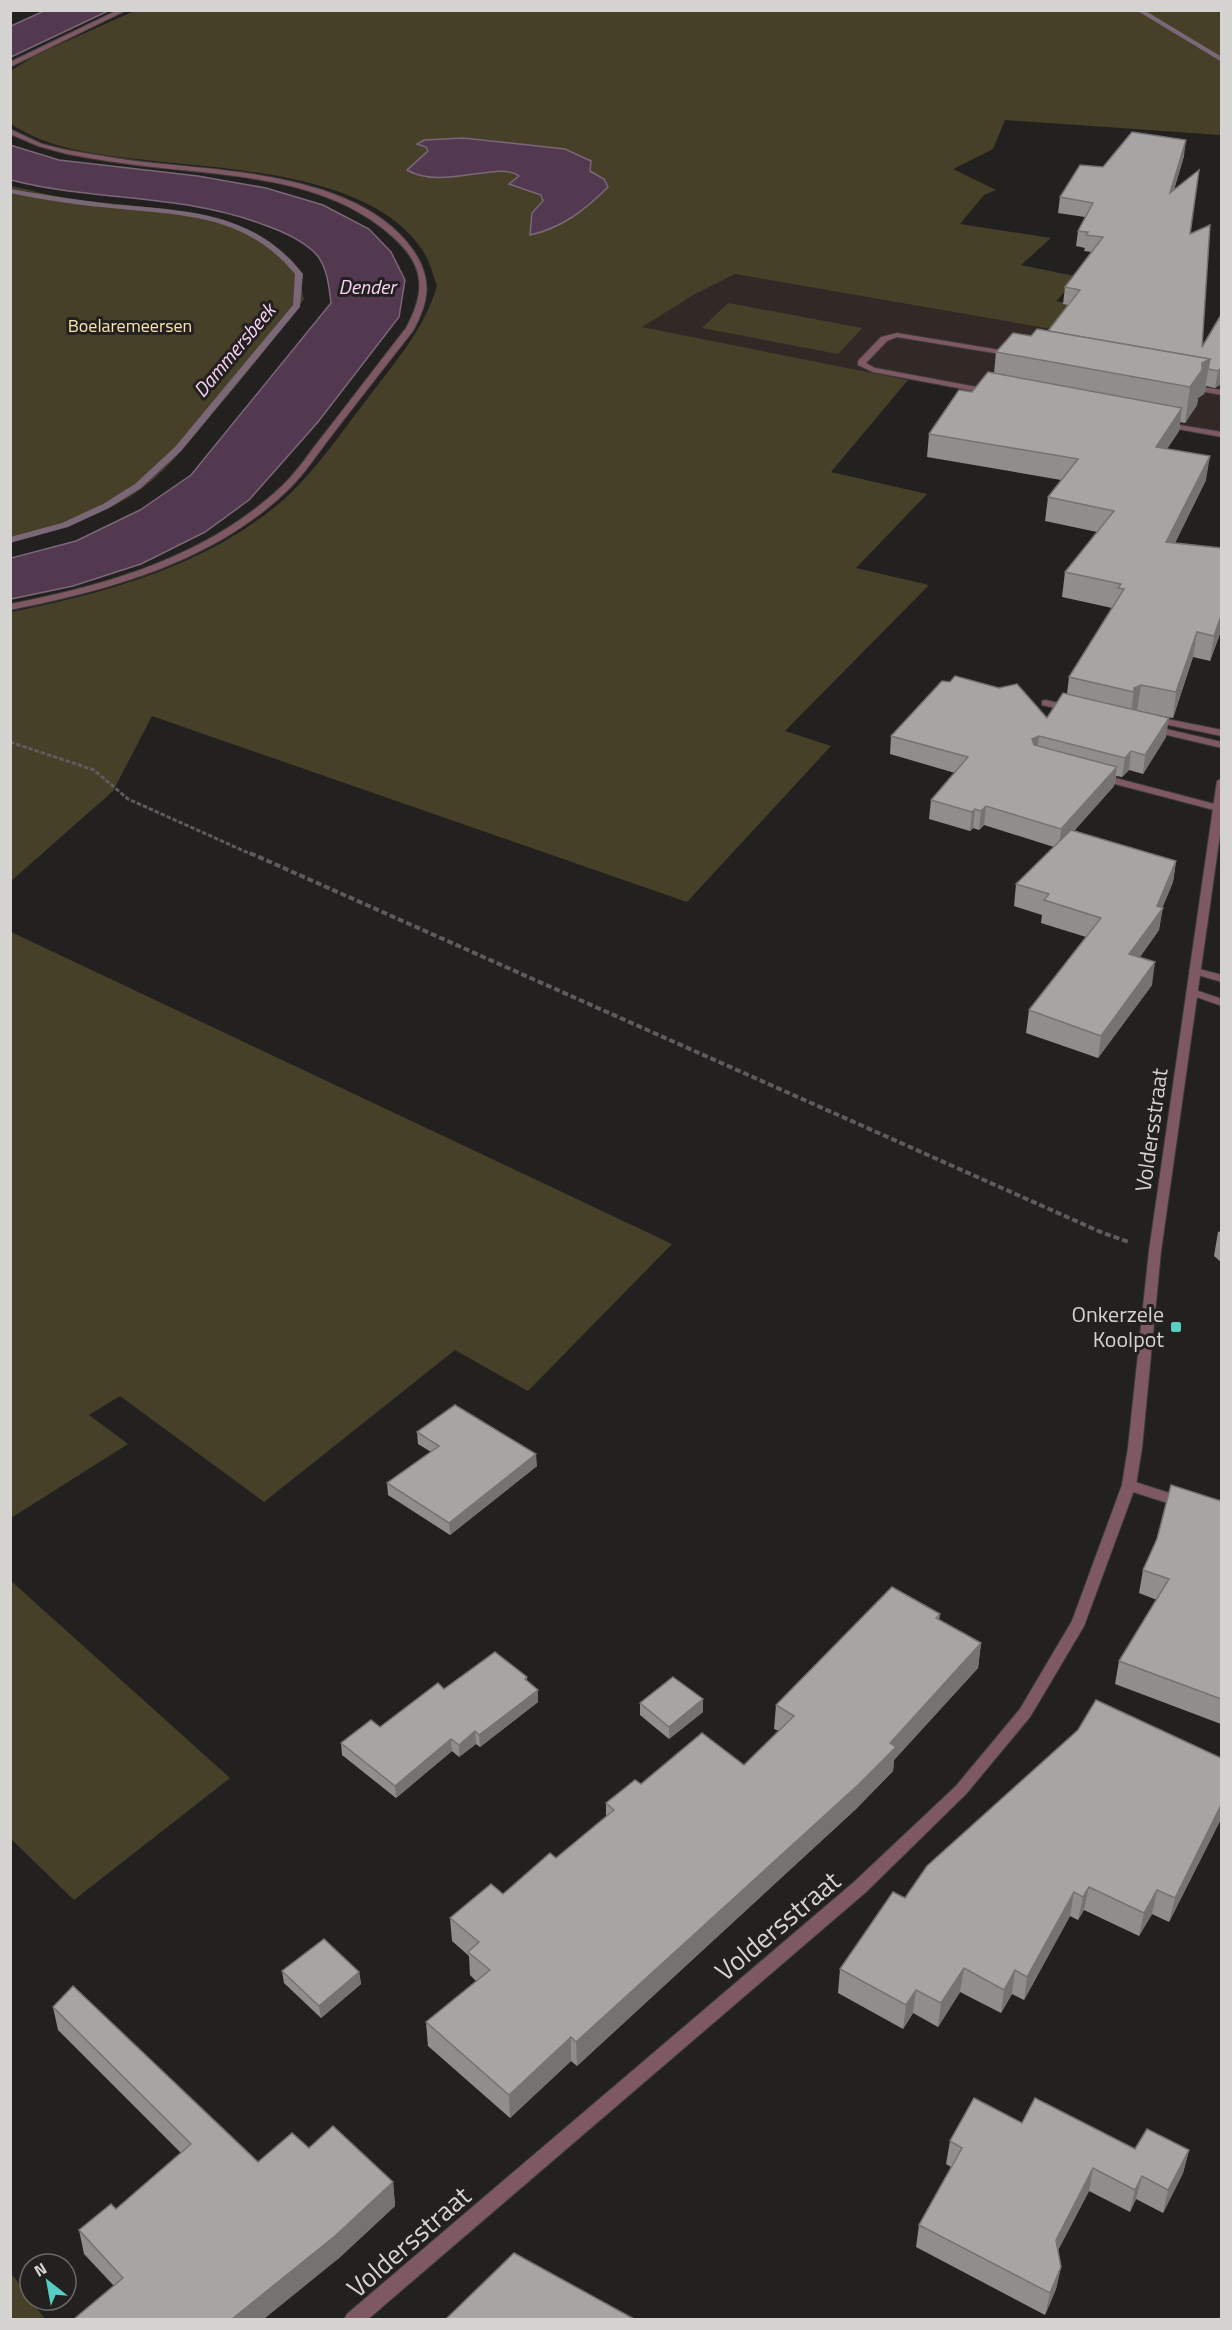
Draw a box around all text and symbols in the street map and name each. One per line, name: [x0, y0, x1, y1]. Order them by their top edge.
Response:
water label: Dender: [339, 271, 398, 302]
water label: Dammersbeek: [185, 295, 284, 404]
park label: Boelaremeersen: [68, 312, 192, 339]
street label: Voldersstraat: [1125, 1066, 1177, 1194]
place label: Onkerzele Koolpot: [1071, 1297, 1164, 1356]
marker: Onkerzele Koolpot: [1169, 1320, 1183, 1334]
street label: Voldersstraat: [705, 1860, 849, 1990]
street label: Voldersstraat: [337, 2175, 480, 2307]
north arrow: [18, 2252, 78, 2312]
text: N: [29, 2256, 51, 2282]

